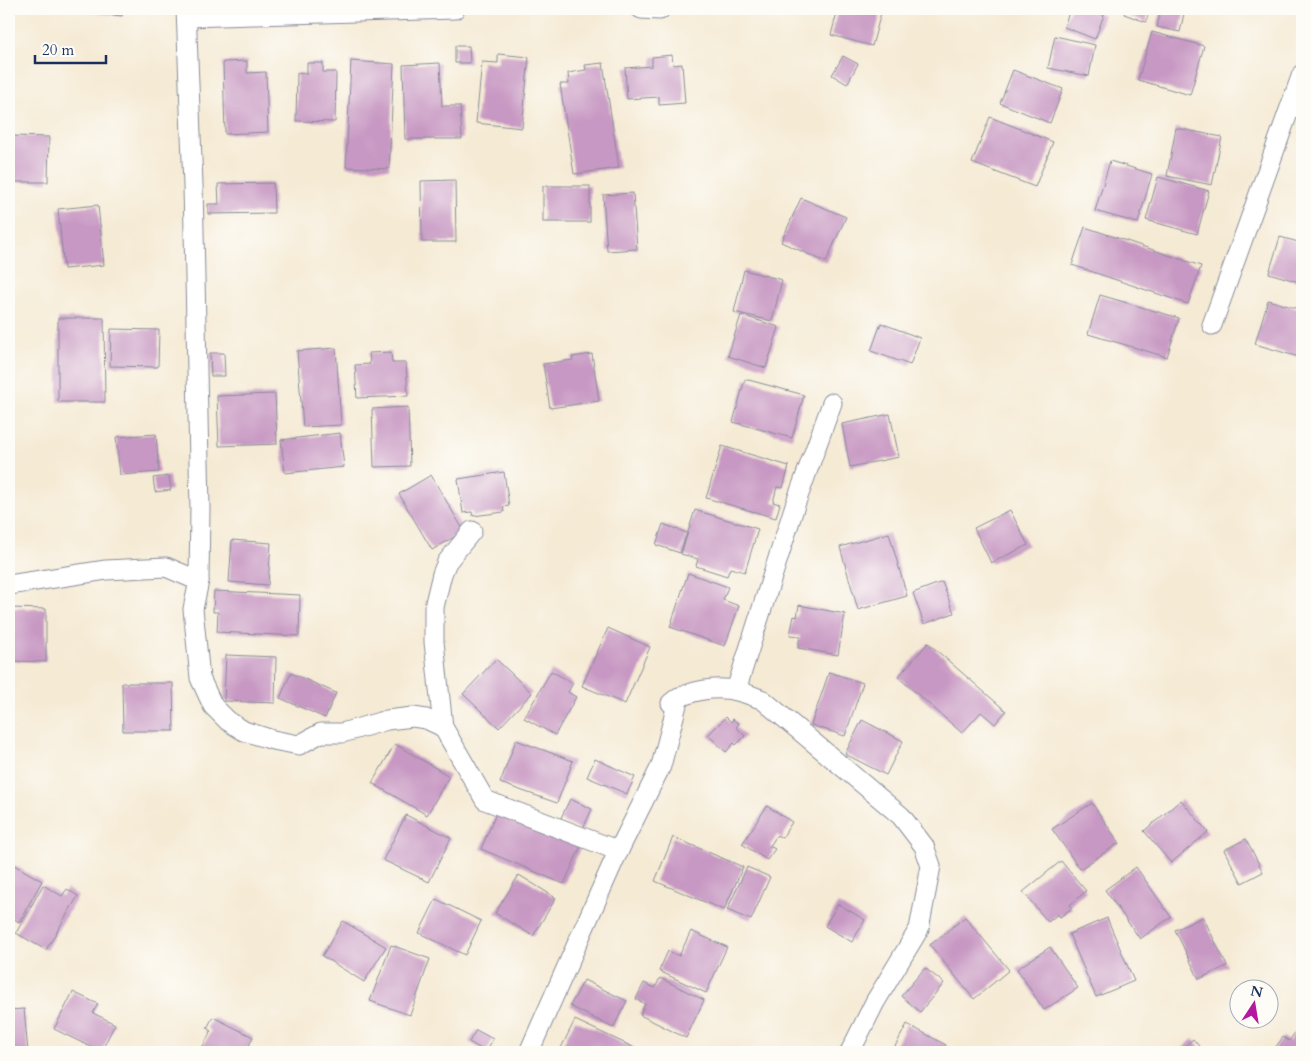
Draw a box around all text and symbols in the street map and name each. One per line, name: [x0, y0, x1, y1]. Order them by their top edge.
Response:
scale bar: [35, 32, 106, 64]
text: 20 m: [42, 40, 74, 60]
north arrow: [1228, 978, 1278, 1028]
text: N: [1249, 981, 1265, 1002]

